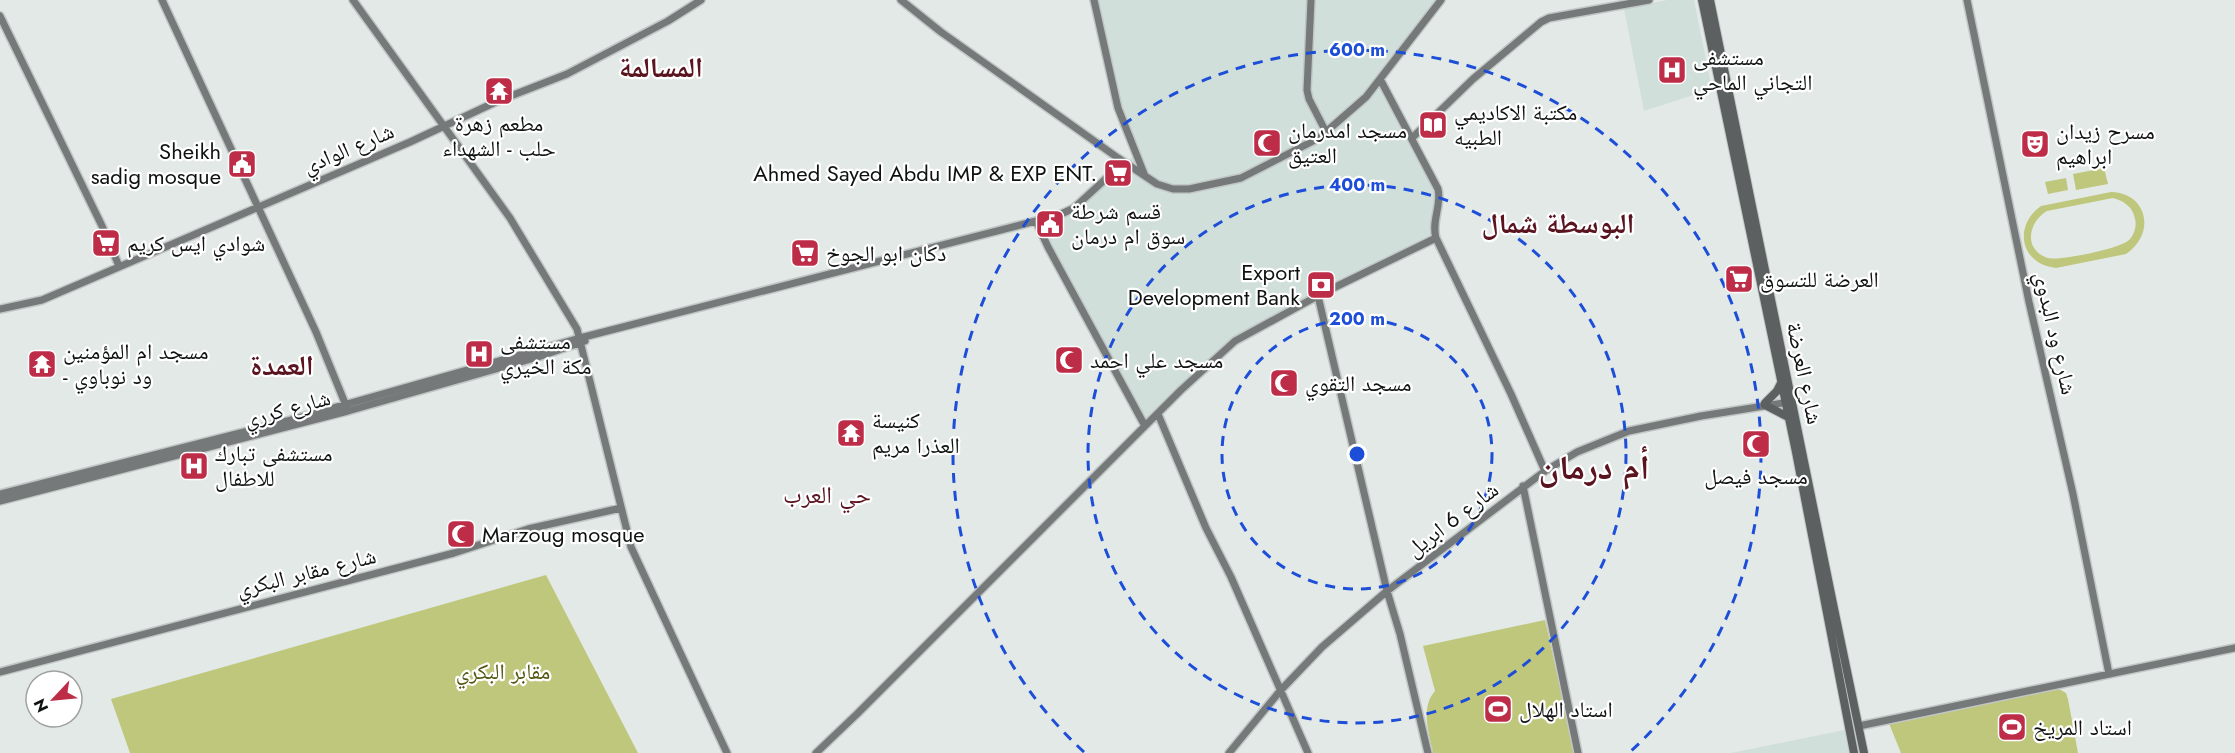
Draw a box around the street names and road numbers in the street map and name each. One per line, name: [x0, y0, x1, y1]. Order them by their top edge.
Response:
street label: شارع الوادي: [297, 114, 399, 183]
street label: شارع ود البدوي: [2025, 268, 2086, 398]
street label: شارع العرضة: [1779, 319, 1831, 427]
street label: شارع كرري: [240, 381, 334, 436]
street label: شارع 6 ابريل: [1399, 474, 1505, 564]
street label: شارع مقابر البكري: [233, 539, 380, 606]

